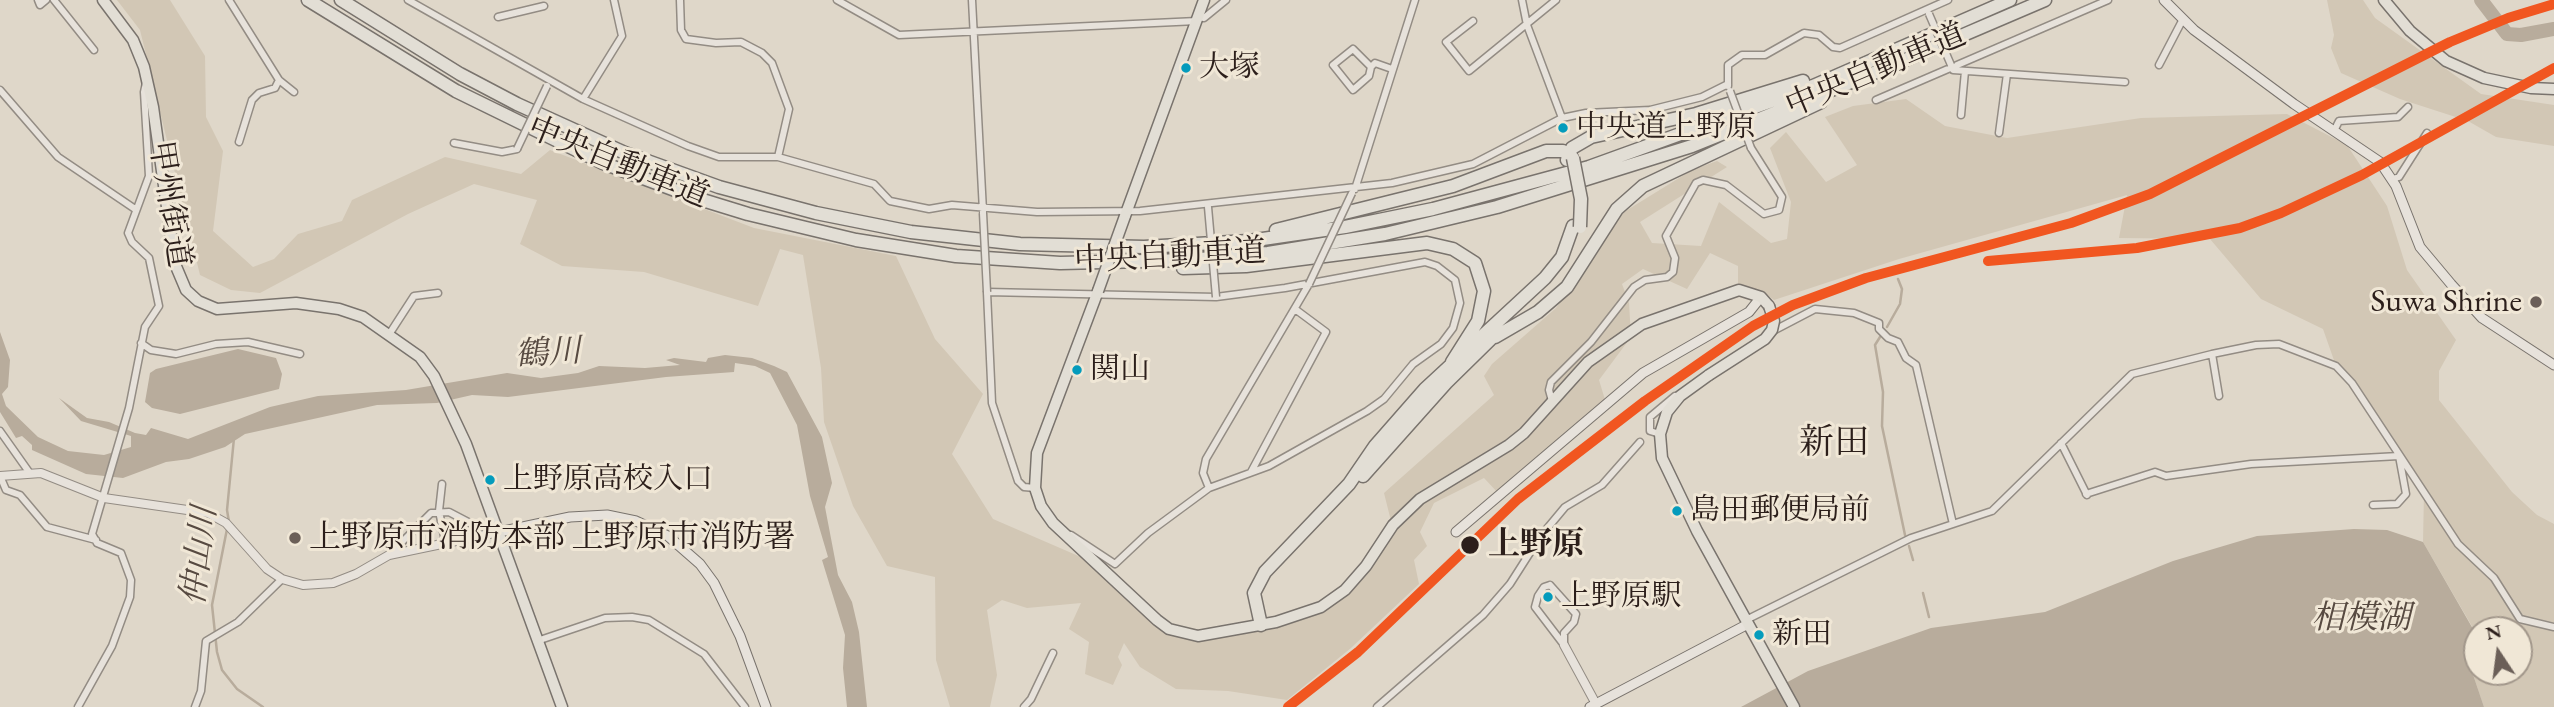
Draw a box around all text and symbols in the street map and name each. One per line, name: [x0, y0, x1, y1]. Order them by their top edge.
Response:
street label: 中央自動車道: [1780, 16, 1972, 126]
place label: 大塚: [1199, 50, 1259, 86]
marker: 大塚: [1179, 61, 1193, 75]
street label: 中央自動車道: [522, 109, 714, 217]
place label: 中央道上野原: [1576, 110, 1756, 146]
marker: 中央道上野原: [1556, 121, 1570, 135]
street label: 甲州街道: [140, 138, 198, 270]
street label: 中央自動車道: [1073, 233, 1267, 281]
place label: Suwa Shrine: [2370, 283, 2522, 321]
marker: Suwa Shrine: [2528, 294, 2544, 310]
water label: 鶴川: [514, 332, 582, 376]
place label: 関山: [1090, 352, 1150, 388]
marker: 関山: [1070, 363, 1084, 377]
district label: 新田: [1799, 422, 1869, 464]
place label: 上野原高校入口: [503, 462, 713, 498]
marker: 上野原高校入口: [483, 473, 497, 487]
place label: 島田郵便局前: [1690, 493, 1870, 529]
water label: 仲山川: [174, 504, 226, 608]
marker: 島田郵便局前: [1670, 504, 1684, 518]
place label: 上野原市消防本部 上野原市消防署: [309, 519, 795, 557]
place label: 上野原: [1488, 526, 1584, 564]
marker: 上野原市消防本部 上野原市消防署: [287, 530, 303, 546]
marker: 上野原: [1459, 534, 1481, 556]
place label: 上野原駅: [1561, 579, 1681, 615]
marker: 上野原駅: [1541, 590, 1555, 604]
water label: 相模湖: [2312, 599, 2410, 639]
north arrow: [2463, 616, 2533, 686]
place label: 新田: [1772, 617, 1832, 653]
text: N: [2483, 618, 2504, 646]
marker: 新田: [1752, 628, 1766, 642]

